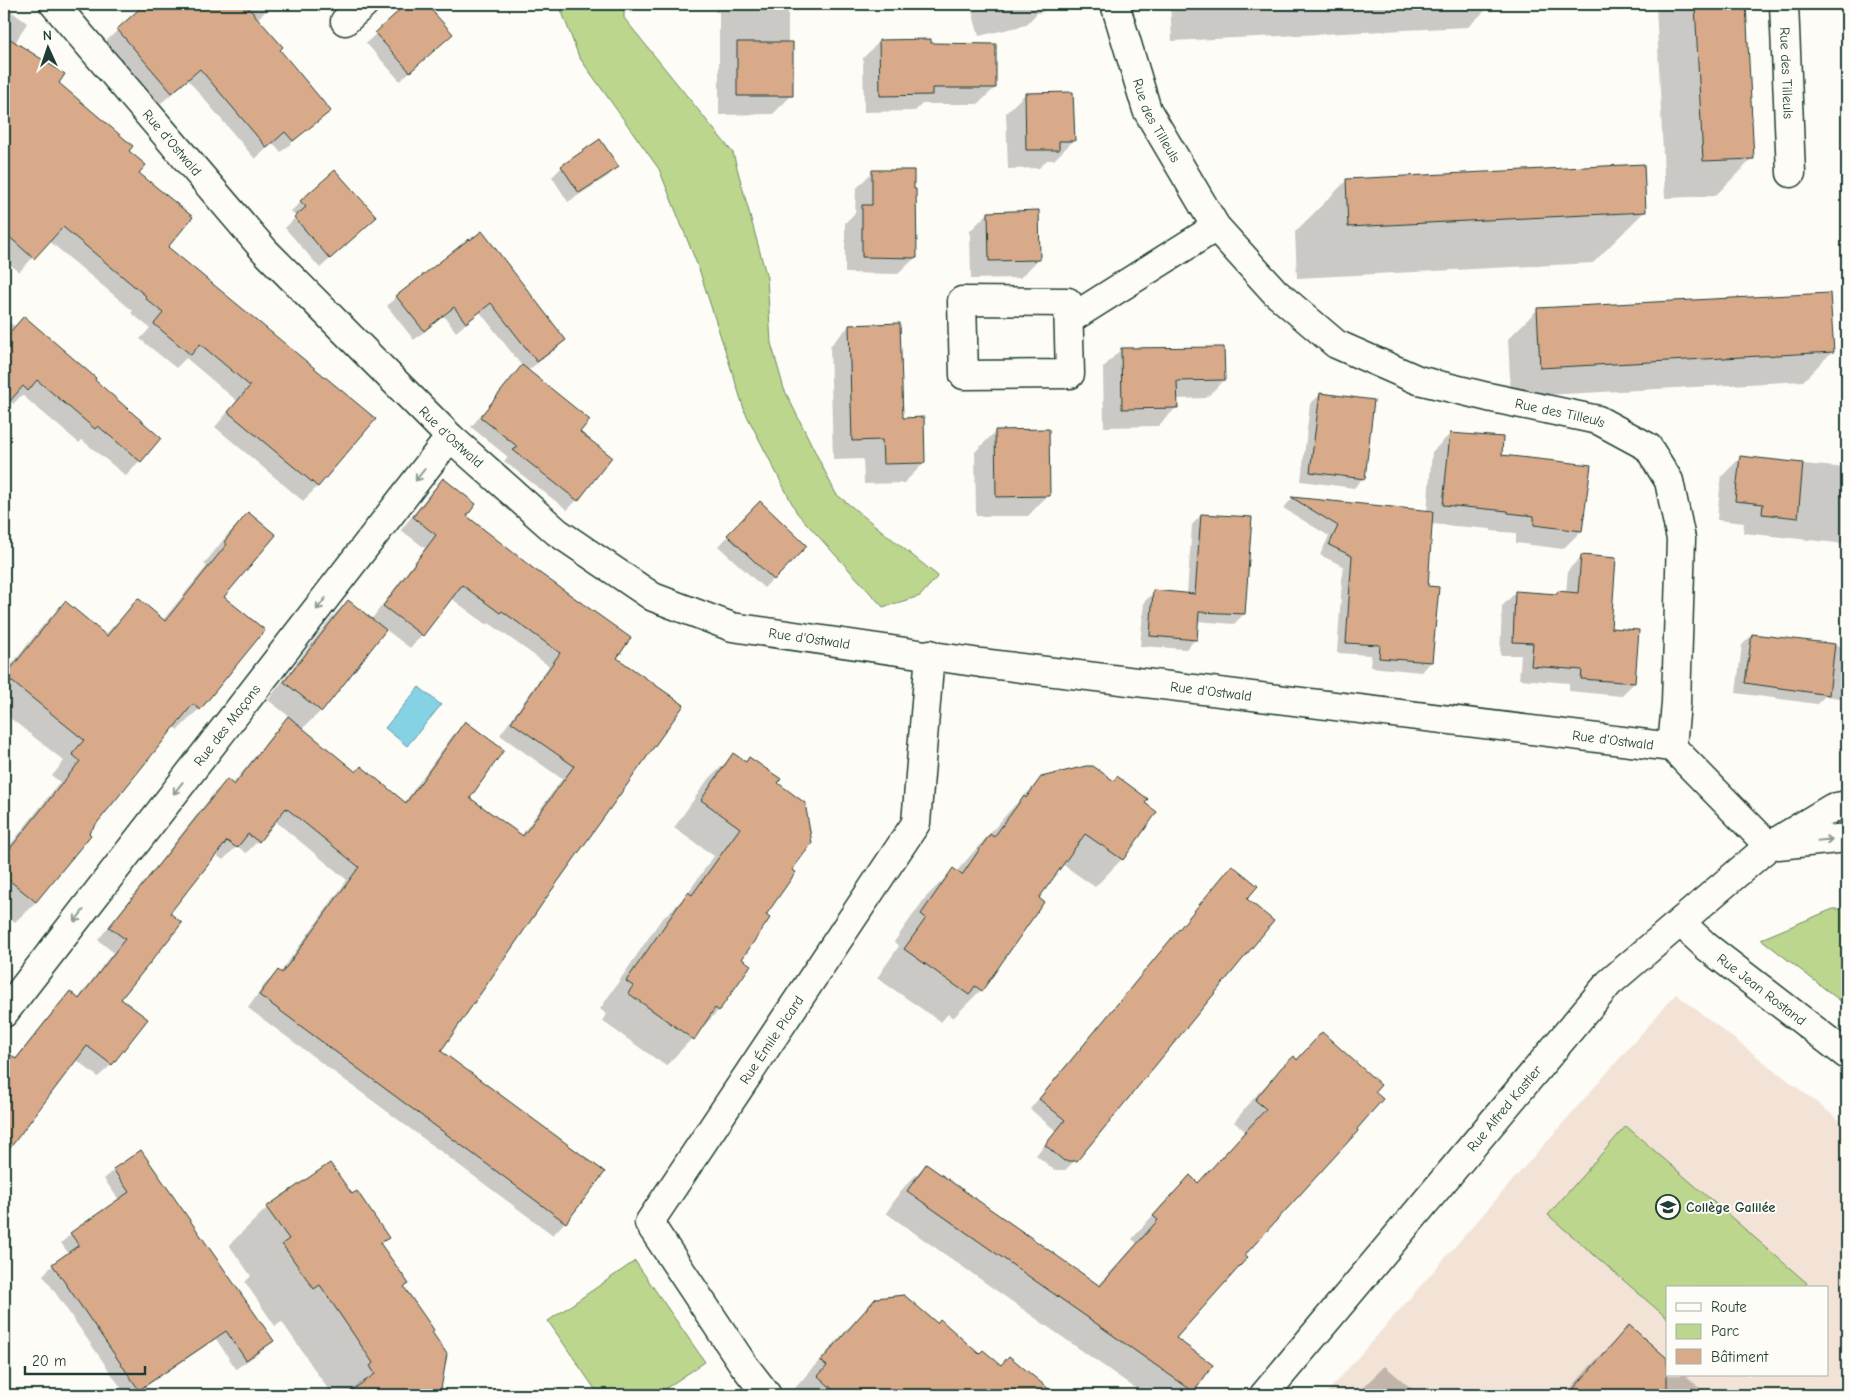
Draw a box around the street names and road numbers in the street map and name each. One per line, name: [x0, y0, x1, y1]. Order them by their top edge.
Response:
street label: Rue des Tilleuls: [1776, 27, 1797, 119]
street label: Rue des Tilleuls: [1129, 76, 1184, 165]
street label: Rue d'Ostwald: [139, 106, 205, 179]
street label: Rue des Tilleuls: [1514, 394, 1609, 431]
street label: Rue d'Ostwald: [416, 402, 487, 471]
street label: Rue d'Ostwald: [768, 624, 851, 652]
street label: Rue d'Ostwald: [1169, 678, 1253, 704]
street label: Rue des Maçons: [190, 681, 264, 769]
street label: Rue d'Ostwald: [1571, 726, 1655, 753]
street label: Rue Jean Rostand: [1714, 950, 1810, 1029]
street label: Rue Émile Picard: [736, 992, 807, 1087]
street label: Rue Alfred Kastler: [1463, 1061, 1545, 1155]

